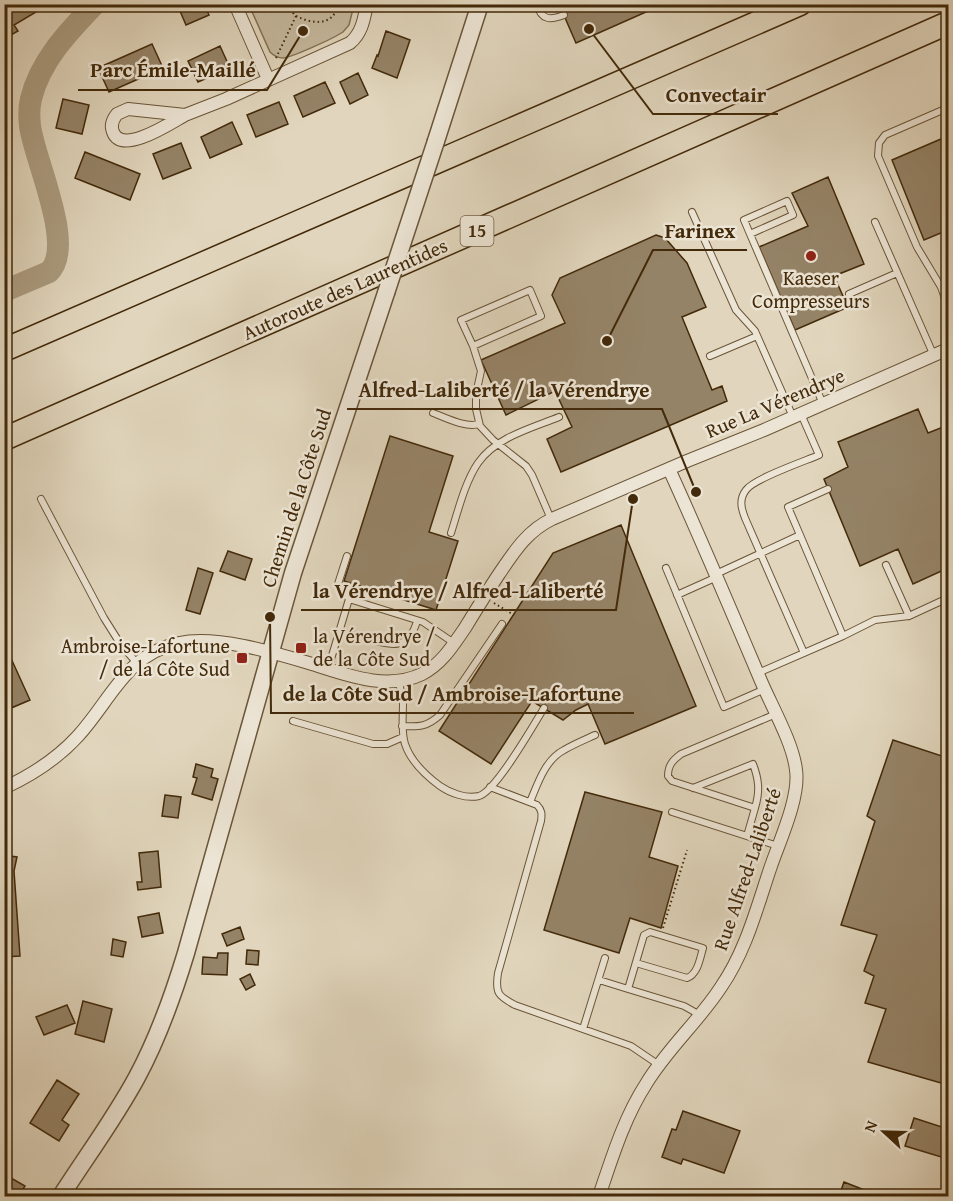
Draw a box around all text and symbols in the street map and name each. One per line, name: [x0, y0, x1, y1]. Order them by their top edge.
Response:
callout: Parc Émile-Maillé: [78, 51, 267, 90]
text: Parc Émile-Maillé: [90, 54, 256, 85]
callout: Convectair: [653, 75, 778, 114]
text: Convectair: [666, 79, 767, 110]
callout: Farinex: [653, 211, 747, 250]
text: Farinex: [665, 215, 735, 246]
road number: 15: [460, 216, 494, 246]
street label: Autoroute des Laurentides: [238, 230, 452, 347]
marker: Kaeser Compresseurs: [804, 249, 818, 263]
place label: Kaeser Compresseurs: [752, 263, 870, 315]
street label: Rue La Vérendrye: [701, 360, 849, 445]
callout: Alfred-Laliberté / la Vérendrye: [347, 370, 662, 409]
text: Alfred-Laliberté / la Vérendrye: [359, 374, 649, 405]
street label: Chemin de la Côte Sud: [253, 405, 338, 591]
callout: la Vérendrye / Alfred-Laliberté: [301, 571, 616, 610]
text: la Vérendrye / Alfred-Laliberté: [313, 575, 603, 606]
place label: la Vérendrye / de la Côte Sud: [313, 621, 435, 673]
place label: Ambroise-Lafortune / de la Côte Sud: [61, 631, 230, 683]
marker: la Vérendrye / de la Côte Sud: [294, 641, 308, 655]
marker: Ambroise-Lafortune / de la Côte Sud: [235, 651, 249, 665]
callout: de la Côte Sud / Ambroise-Lafortune: [271, 674, 634, 713]
text: de la Côte Sud / Ambroise-Lafortune: [283, 678, 621, 709]
street label: Rue Alfred-Laliberté: [705, 784, 788, 954]
north arrow: [854, 1102, 914, 1162]
text: N: [857, 1117, 883, 1136]

